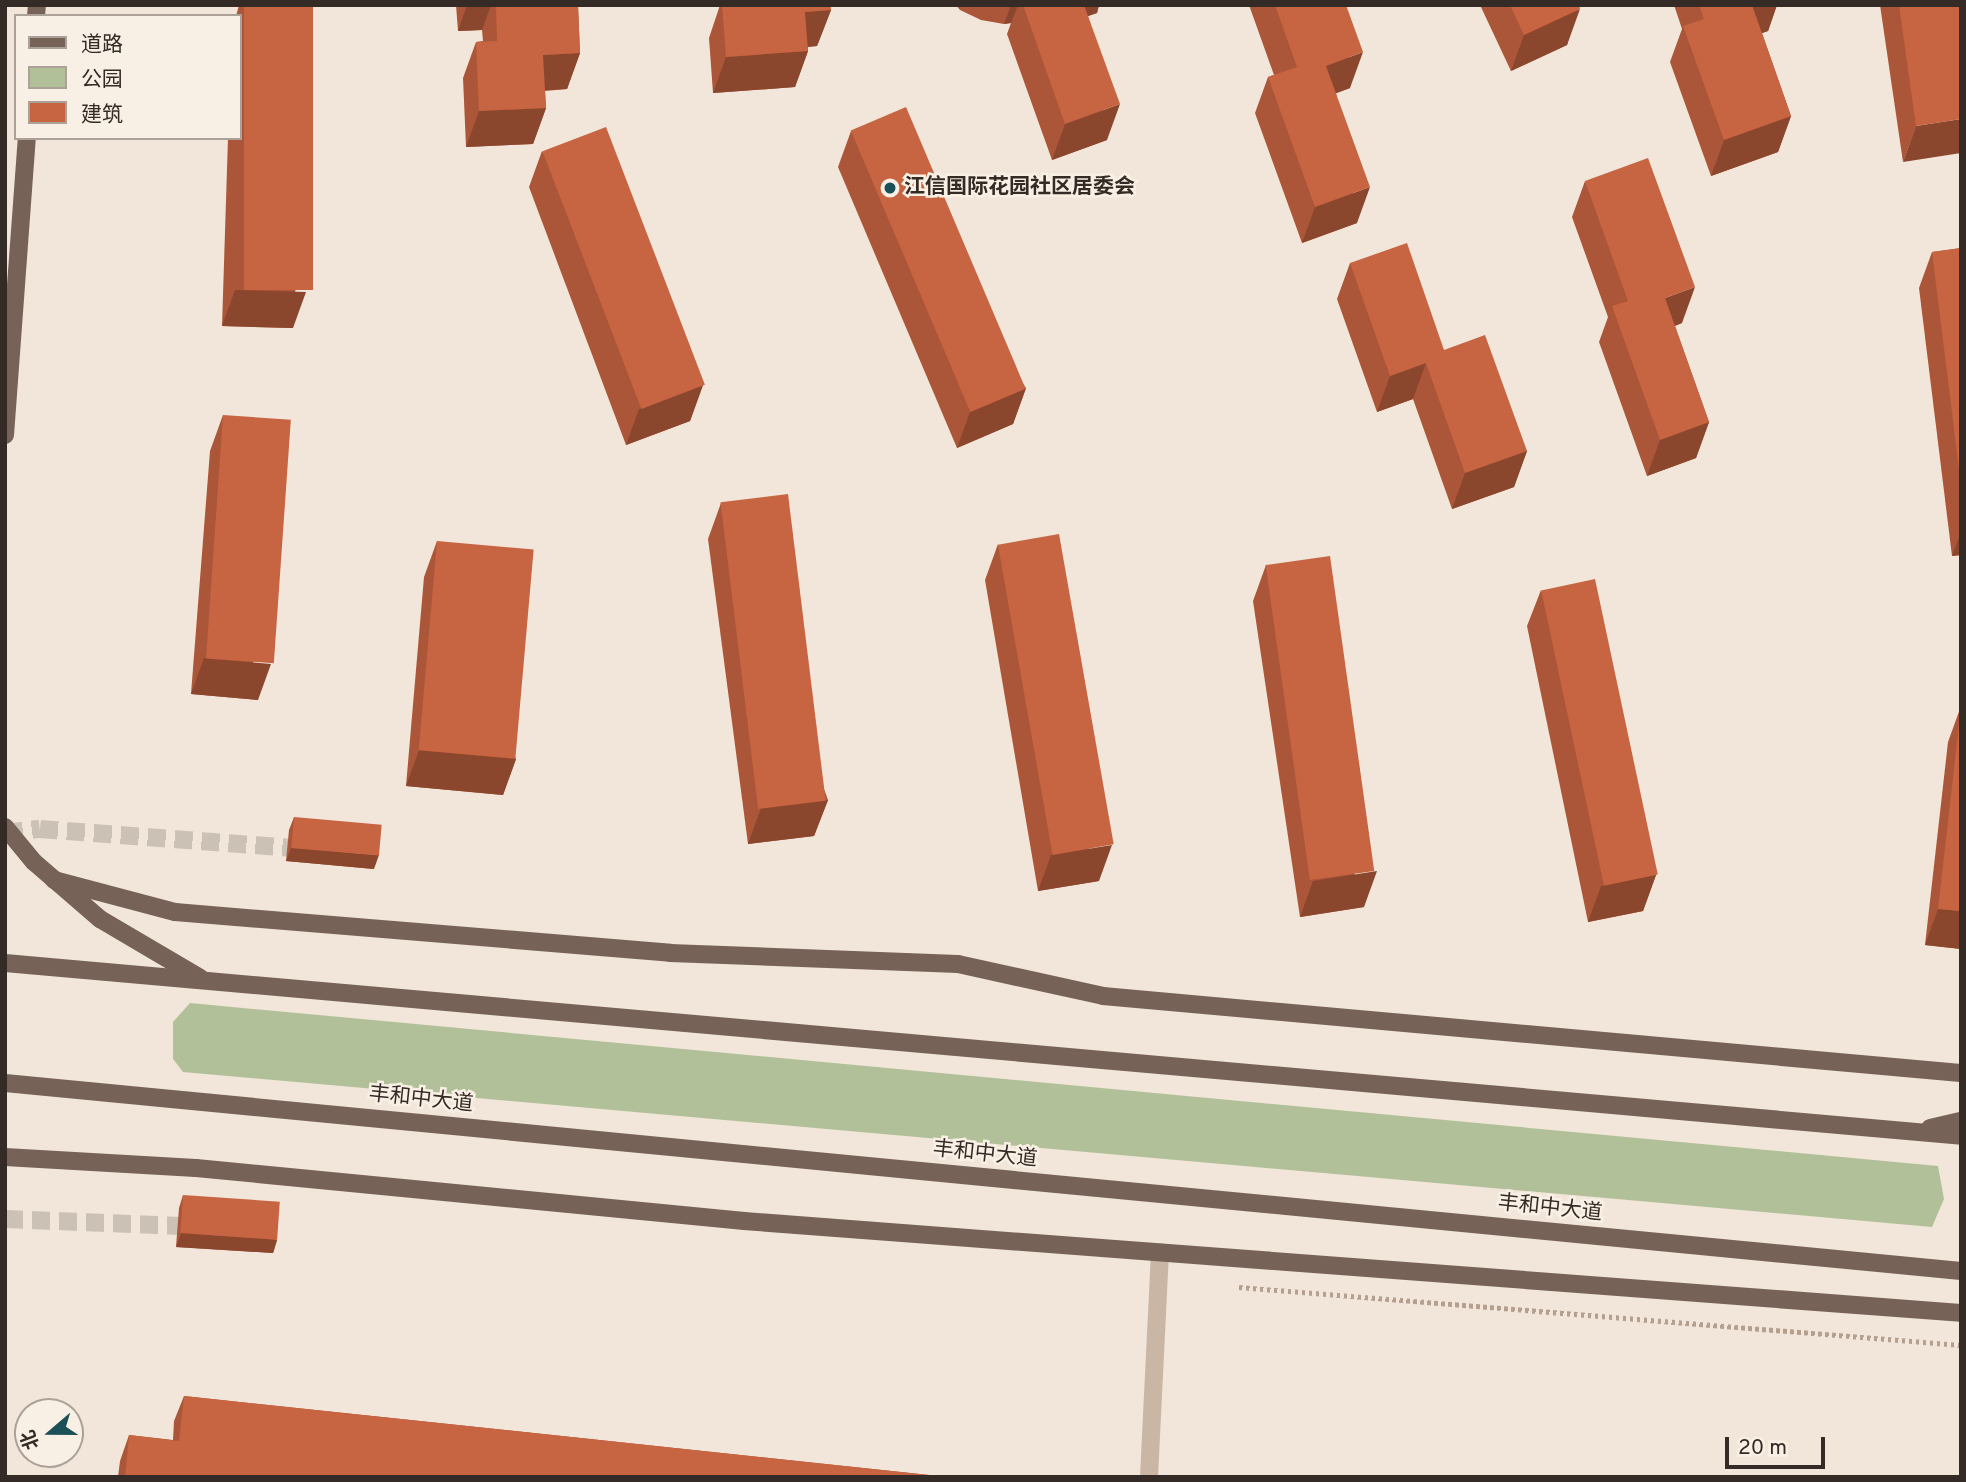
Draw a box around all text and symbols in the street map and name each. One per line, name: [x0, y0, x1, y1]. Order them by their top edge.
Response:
legend: [14, 14, 242, 140]
text: 道路: [81, 32, 123, 59]
text: 公园: [81, 67, 123, 94]
text: 建筑: [81, 102, 123, 129]
place label: 江信国际花园社区居委会: [904, 175, 1135, 201]
marker: 江信国际花园社区居委会: [882, 180, 898, 196]
street label: 丰和中大道: [367, 1082, 475, 1118]
street label: 丰和中大道: [931, 1137, 1039, 1173]
street label: 丰和中大道: [1496, 1191, 1604, 1227]
north arrow: [14, 1398, 84, 1468]
scale bar: [1728, 1422, 1828, 1466]
text: 北: [17, 1426, 46, 1453]
text: 20 m: [1738, 1435, 1787, 1462]

